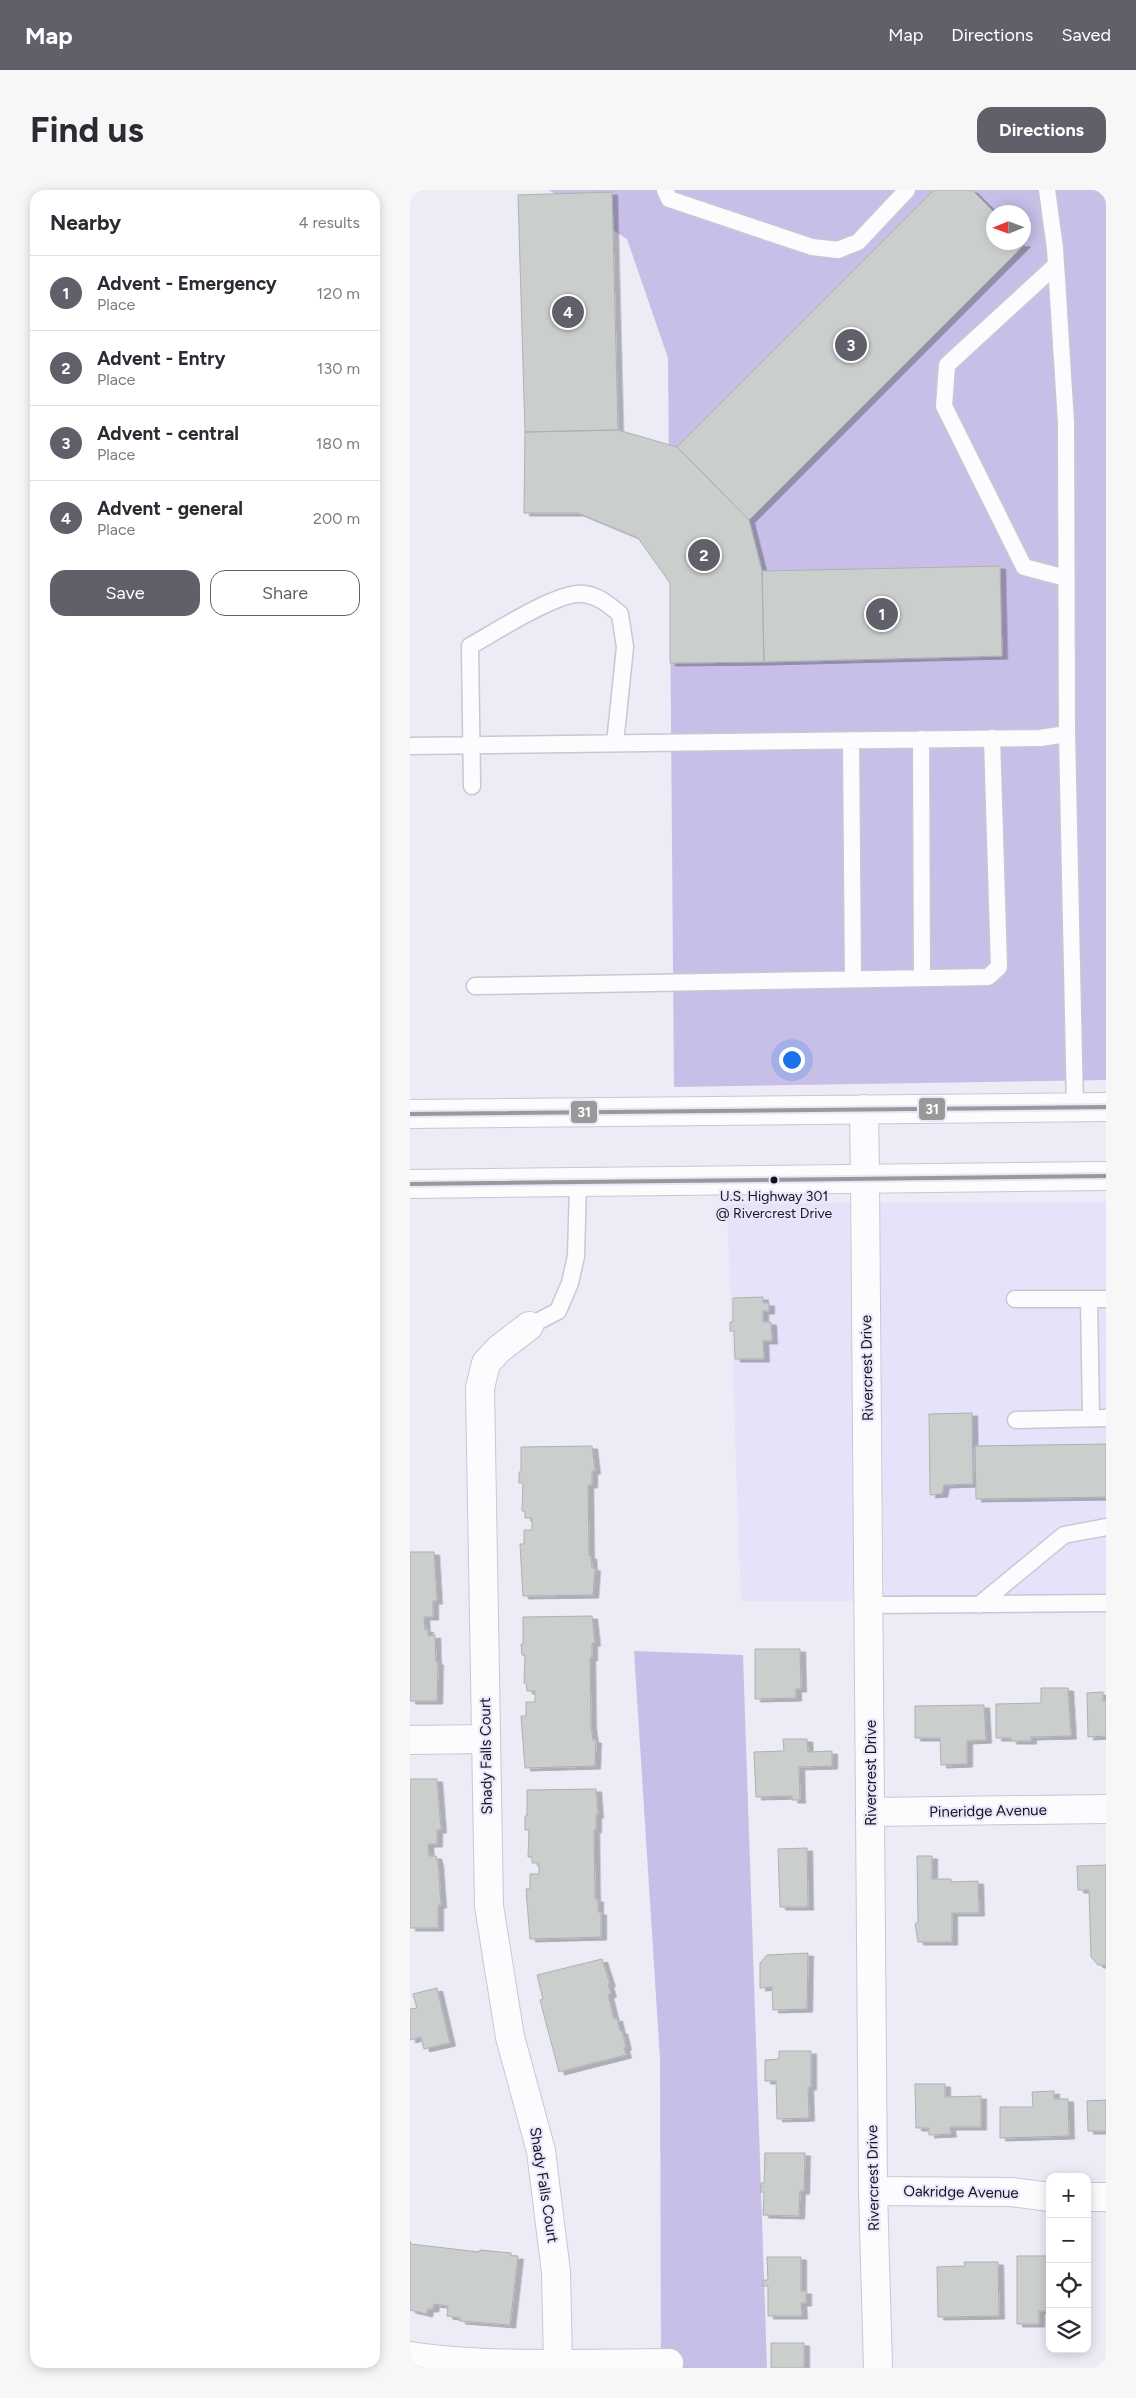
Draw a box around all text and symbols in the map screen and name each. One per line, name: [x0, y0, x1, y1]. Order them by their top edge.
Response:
text: Map: [25, 21, 73, 50]
text: Map: [888, 24, 923, 46]
text: Directions: [951, 24, 1033, 46]
text: Saved: [1061, 24, 1111, 46]
button: Directions: [977, 107, 1106, 153]
text: Find us: [30, 109, 144, 151]
north arrow: [986, 205, 1031, 250]
text: Nearby: [50, 210, 121, 235]
text: 4 results: [299, 213, 360, 232]
text: Advent - Emergency: [97, 272, 277, 295]
text: 1: [63, 284, 69, 303]
text: 120 m: [317, 284, 360, 303]
pin: 4: [552, 293, 584, 331]
text: Place: [97, 295, 135, 314]
pin: 3: [835, 326, 867, 364]
text: Advent - Entry: [97, 347, 225, 370]
text: 2: [61, 359, 71, 378]
text: 130 m: [317, 359, 360, 378]
text: Place: [97, 370, 135, 389]
text: Advent - central: [97, 422, 239, 445]
text: 3: [62, 434, 70, 453]
text: 180 m: [316, 434, 360, 453]
text: Place: [97, 445, 135, 464]
text: Advent - general: [97, 497, 243, 520]
text: 4: [61, 509, 71, 528]
text: 200 m: [313, 509, 360, 528]
text: Place: [97, 520, 135, 539]
pin: 2: [688, 536, 720, 574]
button: Save: [50, 570, 200, 616]
button: Share: [210, 570, 360, 616]
pin: 1: [866, 595, 898, 633]
your location: [779, 1047, 805, 1073]
line badge: 31: [918, 1097, 946, 1121]
line badge: 31: [570, 1100, 598, 1124]
text: 31: [925, 1101, 939, 1118]
text: 31: [577, 1104, 591, 1121]
marker: U.S. Highway 301 @ Rivercrest Drive: [769, 1175, 779, 1185]
place label: U.S. Highway 301 @ Rivercrest Drive: [716, 1188, 833, 1222]
street label: Rivercrest Drive: [857, 1315, 877, 1421]
street label: Shady Falls Court: [476, 1697, 496, 1815]
street label: Rivercrest Drive: [862, 1720, 880, 1826]
street label: Pineridge Avenue: [929, 1801, 1047, 1821]
street label: Rivercrest Drive: [863, 2125, 883, 2231]
street label: Shady Falls Court: [526, 2126, 562, 2245]
map controls: [1046, 2173, 1091, 2353]
button: +: [1046, 2173, 1091, 2218]
street label: Oakridge Avenue: [903, 2182, 1019, 2202]
button: −: [1046, 2218, 1091, 2263]
button: locate: [1046, 2263, 1091, 2308]
button: layers: [1046, 2308, 1091, 2353]

